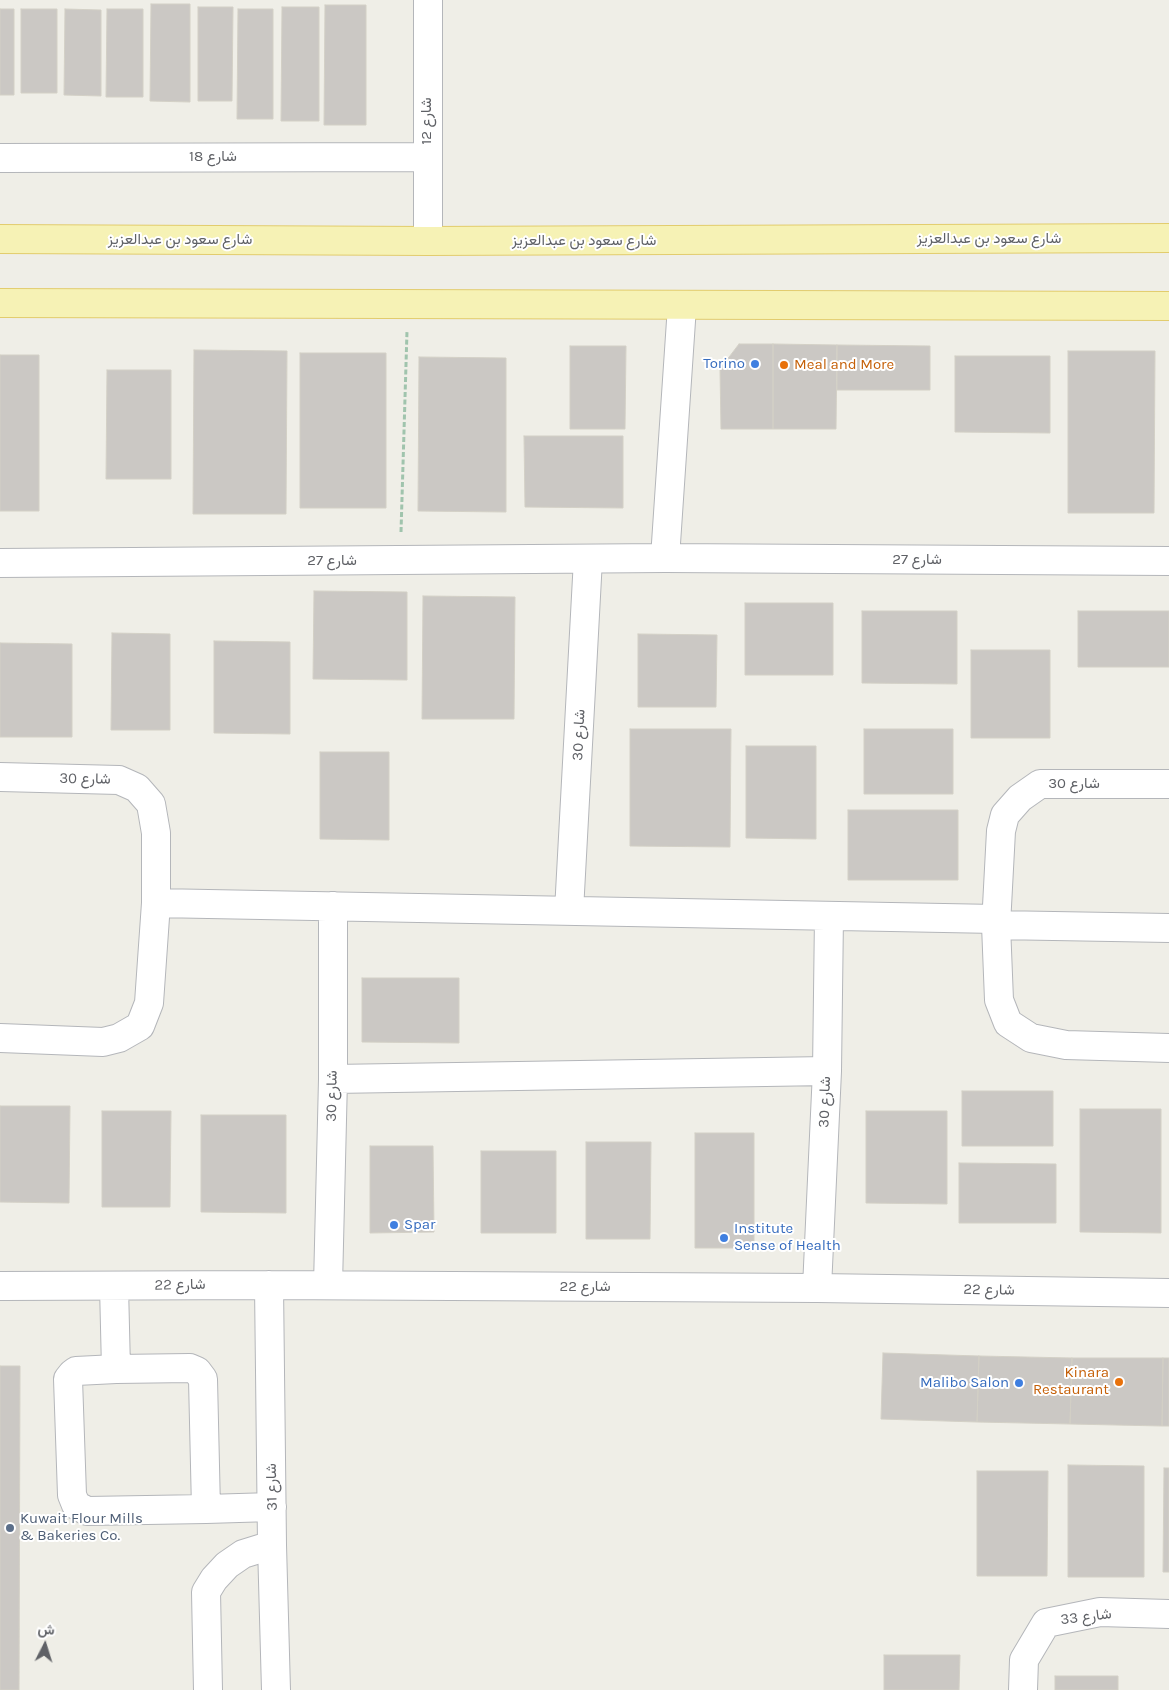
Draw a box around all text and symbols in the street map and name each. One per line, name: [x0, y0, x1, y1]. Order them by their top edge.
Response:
street label: شارع 12: [418, 97, 436, 145]
street label: شارع 18: [189, 148, 237, 166]
street label: شارع سعود بن عبدالعزيز: [917, 230, 1061, 248]
street label: شارع سعود بن عبدالعزيز: [108, 231, 252, 249]
street label: شارع سعود بن عبدالعزيز: [512, 232, 656, 250]
place label: Torino: [703, 355, 745, 373]
place label: Meal and More: [794, 356, 894, 374]
marker: Torino: [749, 358, 761, 370]
marker: Meal and More: [778, 359, 790, 371]
street label: شارع 27: [892, 551, 942, 569]
street label: شارع 27: [307, 552, 357, 570]
street label: شارع 30: [569, 709, 589, 761]
street label: شارع 30: [59, 770, 111, 788]
street label: شارع 30: [1048, 775, 1100, 793]
street label: شارع 30: [323, 1070, 341, 1122]
street label: شارع 30: [815, 1076, 835, 1128]
place label: Spar: [404, 1216, 436, 1234]
marker: Spar: [388, 1219, 400, 1231]
place label: Institute Sense of Health: [734, 1220, 841, 1255]
marker: Institute Sense of Health: [718, 1232, 730, 1244]
street label: شارع 22: [154, 1276, 206, 1294]
street label: شارع 22: [559, 1278, 611, 1296]
street label: شارع 22: [963, 1281, 1015, 1299]
place label: Kinara Restaurant: [1033, 1364, 1109, 1399]
place label: Malibo Salon: [920, 1374, 1009, 1392]
marker: Kinara Restaurant: [1113, 1376, 1125, 1388]
marker: Malibo Salon: [1013, 1377, 1025, 1389]
street label: شارع 31: [263, 1463, 281, 1511]
place label: Kuwait Flour Mills & Bakeries Co.: [20, 1510, 143, 1545]
marker: Kuwait Flour Mills & Bakeries Co.: [4, 1522, 16, 1534]
street label: شارع 33: [1059, 1605, 1113, 1629]
north arrow: [20, 1620, 70, 1670]
text: ش: [37, 1620, 55, 1639]

